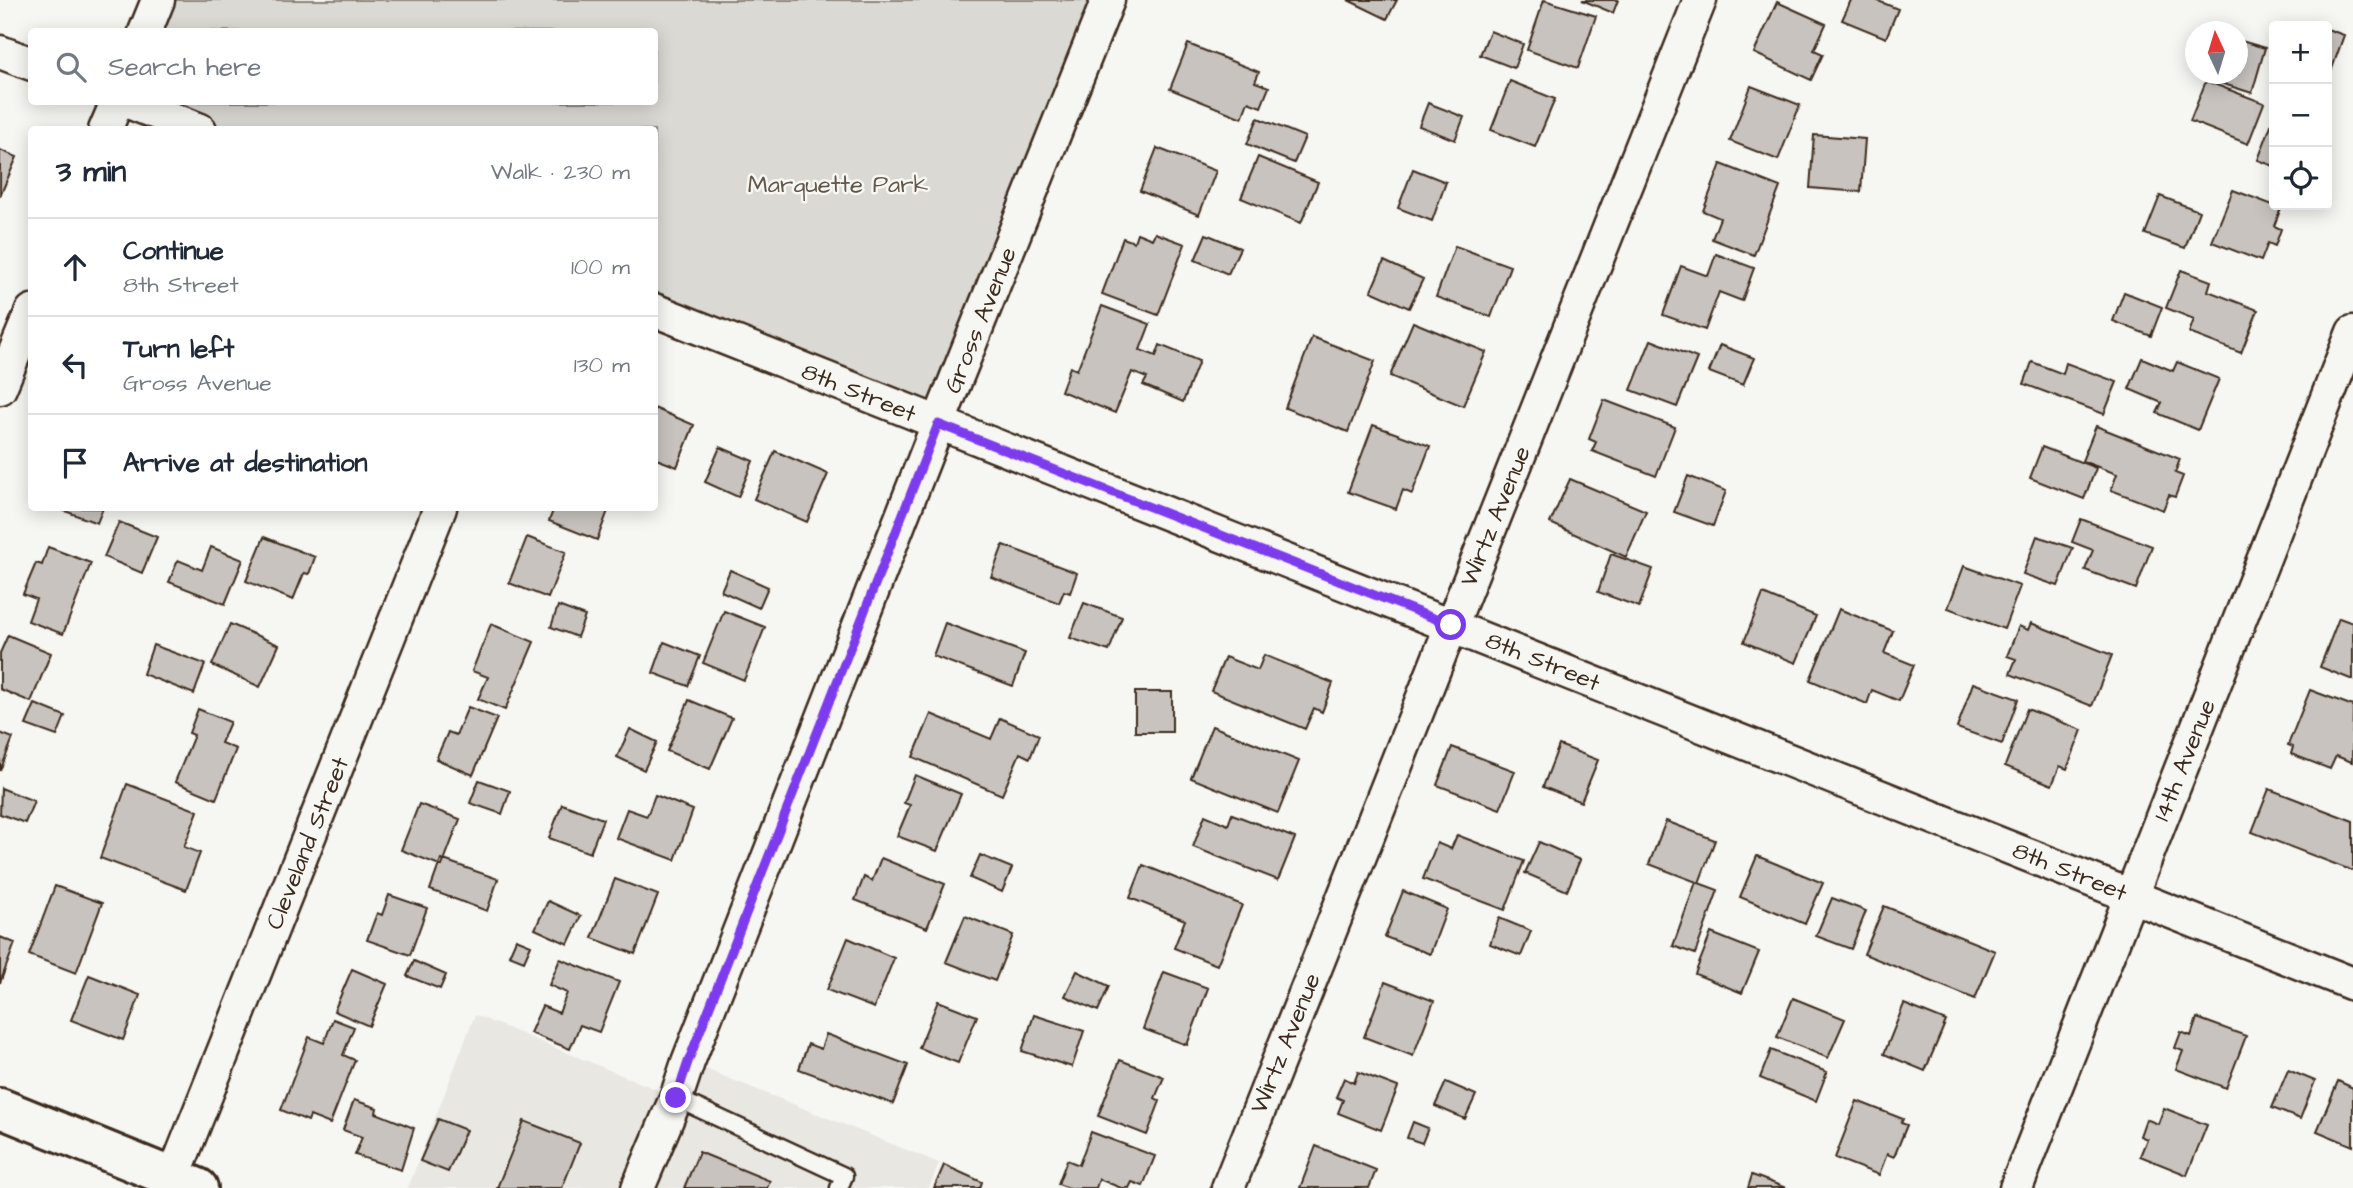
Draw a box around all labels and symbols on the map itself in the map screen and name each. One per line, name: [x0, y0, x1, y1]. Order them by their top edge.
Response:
north arrow: [2185, 21, 2248, 84]
park label: Marquette Park: [748, 168, 928, 202]
street label: Gross Avenue: [936, 242, 1026, 399]
street label: 8th Street: [796, 355, 921, 431]
street label: Wirtz Avenue: [1452, 441, 1540, 592]
route start: [1435, 609, 1466, 640]
street label: 8th Street: [1480, 624, 1605, 700]
street label: 14th Avenue: [2145, 694, 2225, 826]
street label: Cleveland Street: [258, 752, 358, 935]
street label: 8th Street: [2007, 834, 2132, 910]
street label: Wirtz Avenue: [1242, 968, 1330, 1119]
route end: [660, 1082, 691, 1113]

